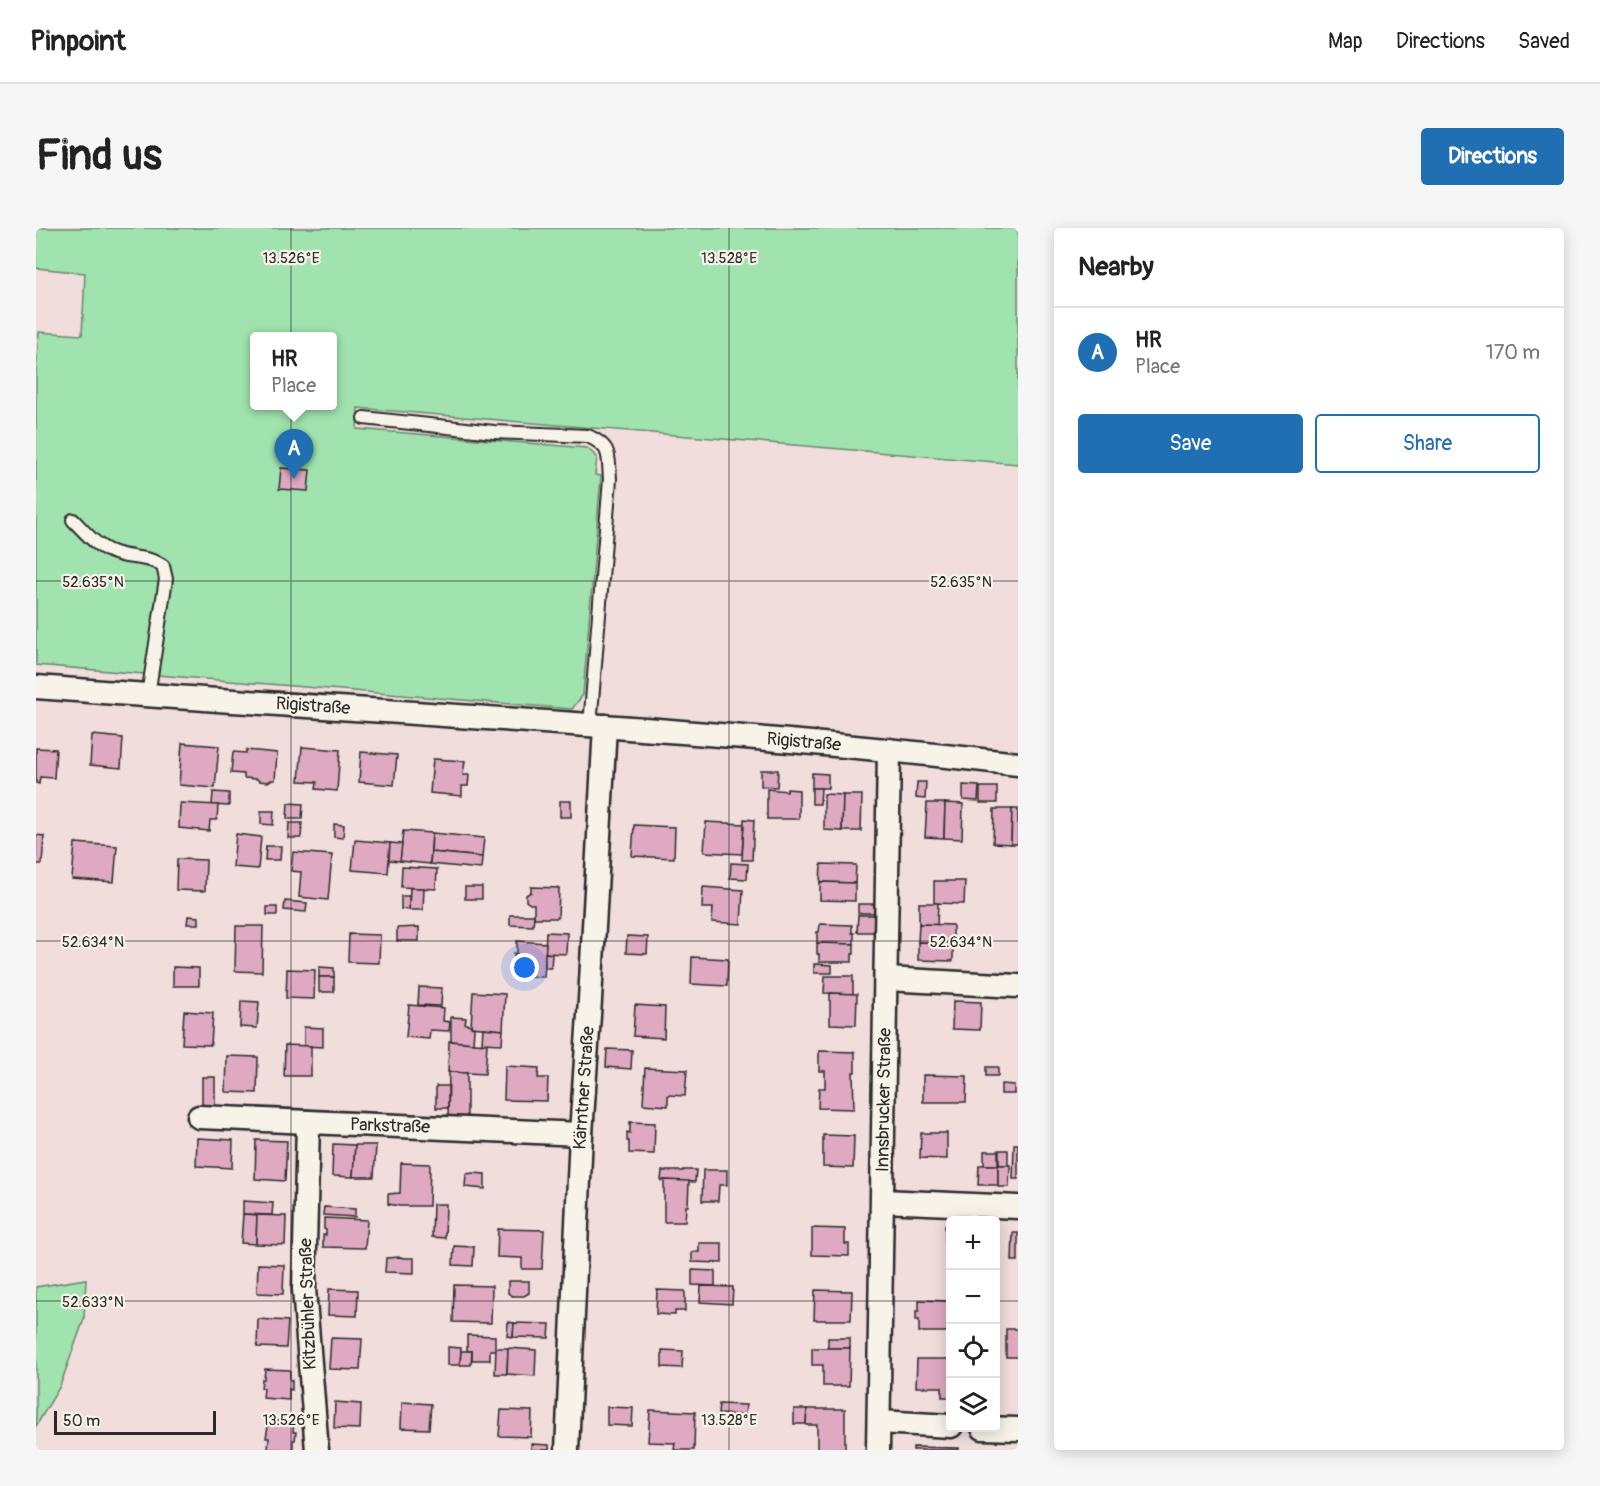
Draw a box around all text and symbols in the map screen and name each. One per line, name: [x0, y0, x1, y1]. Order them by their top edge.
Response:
text: Pinpoint: [30, 24, 126, 59]
text: Map: [1328, 28, 1363, 55]
text: Directions: [1396, 28, 1485, 55]
text: Saved: [1518, 28, 1570, 55]
button: Directions: [1421, 128, 1564, 185]
text: Find us: [36, 130, 162, 182]
text: 13.526°E: [262, 249, 320, 268]
text: 13.528°E: [701, 249, 757, 268]
text: Nearby: [1078, 251, 1154, 283]
text: HR: [1135, 326, 1162, 354]
popup: [250, 332, 337, 410]
text: A: [1091, 340, 1104, 365]
text: 170 m: [1486, 340, 1540, 365]
text: HR: [271, 345, 298, 373]
text: Place: [1135, 354, 1180, 379]
text: Place: [271, 373, 316, 398]
button: Save: [1078, 414, 1303, 473]
button: Share: [1315, 414, 1540, 473]
pin: A: [274, 430, 314, 479]
text: 52.635°N: [62, 573, 124, 592]
text: 52.635°N: [930, 573, 992, 592]
street label: Rigistraße: [275, 692, 351, 720]
street label: Rigistraße: [766, 727, 842, 757]
text: 52.634°N: [62, 933, 124, 952]
text: 52.634°N: [930, 933, 992, 952]
your location: [510, 953, 539, 982]
street label: Kärntner Straße: [568, 1025, 600, 1151]
street label: Innsbrucker Straße: [871, 1027, 897, 1172]
street label: Parkstraße: [349, 1113, 431, 1139]
map controls: [946, 1216, 1000, 1432]
button: +: [946, 1216, 1000, 1270]
street label: Kitzbühler Straße: [294, 1238, 322, 1370]
button: −: [946, 1270, 1000, 1324]
text: 52.633°N: [62, 1293, 124, 1312]
button: locate: [946, 1324, 1000, 1378]
button: layers: [946, 1378, 1000, 1432]
scale bar: [54, 1408, 216, 1436]
text: 50 m: [63, 1411, 100, 1431]
text: 13.526°E: [262, 1411, 320, 1430]
text: 13.528°E: [701, 1411, 757, 1430]

